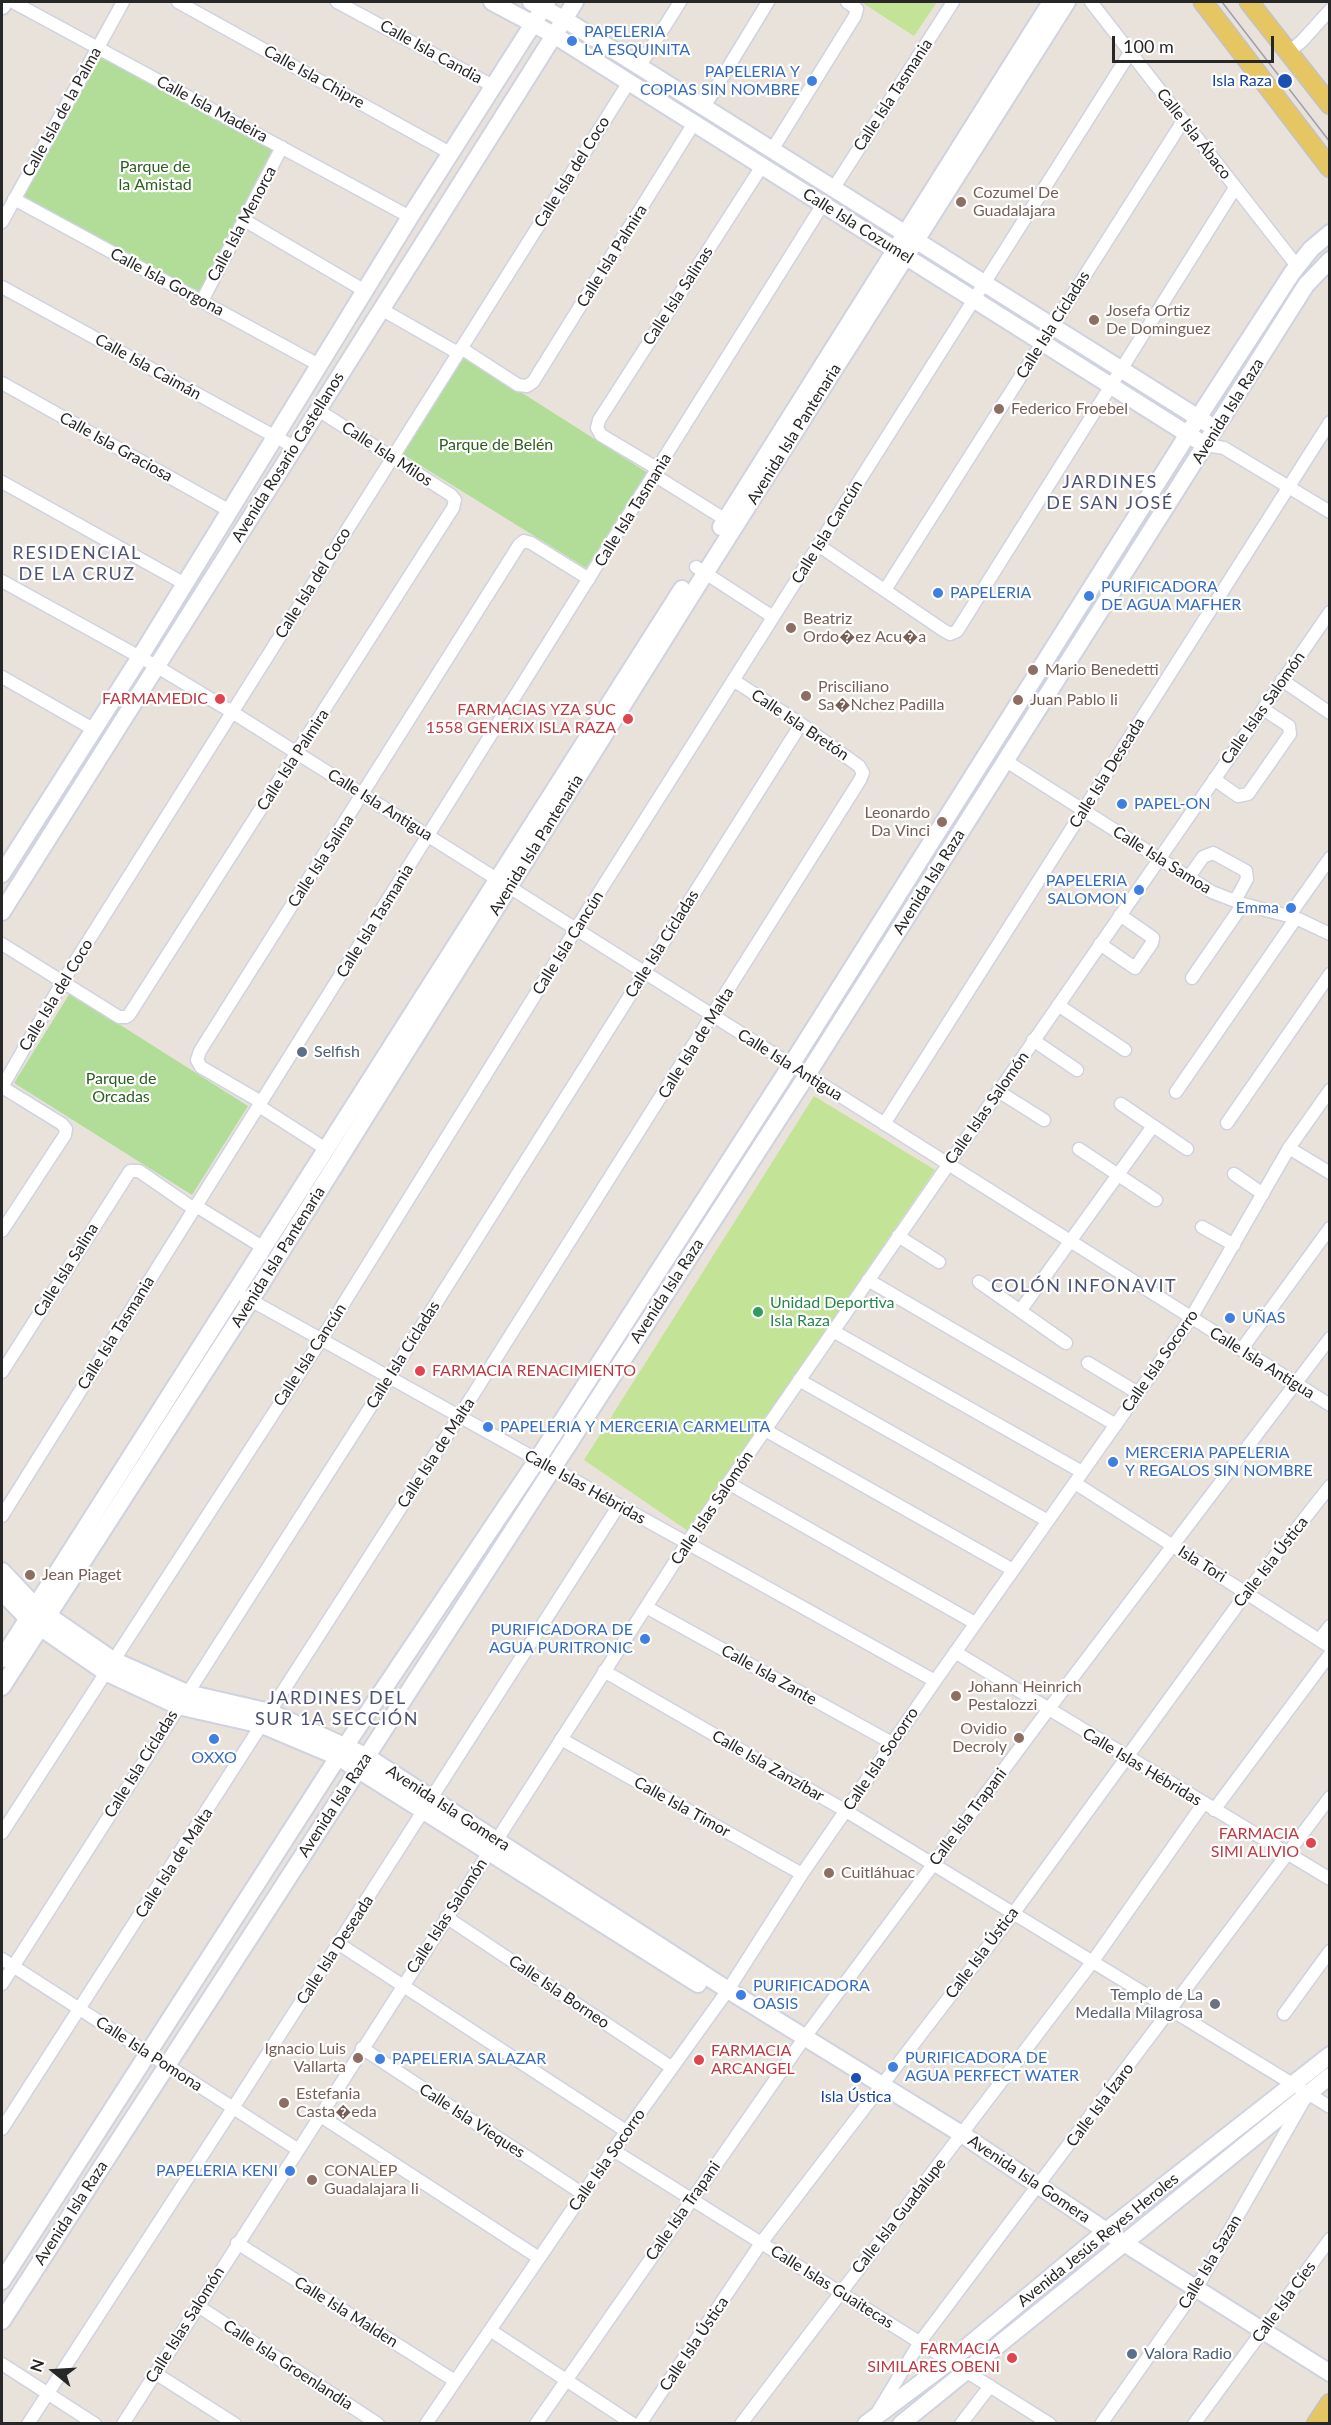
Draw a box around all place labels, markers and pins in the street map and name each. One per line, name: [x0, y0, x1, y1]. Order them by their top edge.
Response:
place label: PAPELERIA LA ESQUINITA: [584, 22, 690, 60]
marker: PAPELERIA LA ESQUINITA: [565, 34, 579, 48]
place label: PAPELERIA Y COPIAS SIN NOMBRE: [640, 62, 800, 100]
place label: Isla Raza: [1212, 71, 1272, 91]
marker: Isla Raza: [1276, 72, 1294, 90]
marker: PAPELERIA Y COPIAS SIN NOMBRE: [805, 74, 819, 88]
place label: Cozumel De Guadalajara: [973, 183, 1059, 221]
marker: Cozumel De Guadalajara: [954, 195, 968, 209]
place label: Josefa Ortiz De Dominguez: [1106, 301, 1211, 339]
marker: Josefa Ortiz De Dominguez: [1087, 313, 1101, 327]
place label: Federico Froebel: [1011, 399, 1128, 419]
marker: Federico Froebel: [992, 402, 1006, 416]
place label: PURIFICADORA DE AGUA MAFHER: [1101, 577, 1241, 615]
place label: PAPELERIA: [950, 583, 1031, 603]
marker: PAPELERIA: [931, 586, 945, 600]
marker: PURIFICADORA DE AGUA MAFHER: [1082, 589, 1096, 603]
place label: Beatriz Ordo�ez Acu�a: [803, 609, 926, 647]
marker: Beatriz Ordo�ez Acu�a: [784, 621, 798, 635]
place label: Mario Benedetti: [1045, 660, 1159, 680]
marker: Mario Benedetti: [1026, 663, 1040, 677]
place label: Prisciliano Sa�Nchez Padilla: [818, 677, 944, 715]
place label: FARMAMEDIC: [102, 689, 208, 709]
marker: Prisciliano Sa�Nchez Padilla: [799, 689, 813, 703]
place label: Juan Pablo Ii: [1030, 690, 1118, 710]
marker: FARMAMEDIC: [213, 692, 227, 706]
marker: Juan Pablo Ii: [1011, 693, 1025, 707]
place label: FARMACIAS YZA SUC 1558 GENERIX ISLA RAZA: [426, 700, 616, 738]
marker: FARMACIAS YZA SUC 1558 GENERIX ISLA RAZA: [621, 712, 635, 726]
place label: PAPEL-ON: [1134, 794, 1211, 814]
marker: PAPEL-ON: [1115, 797, 1129, 811]
place label: Leonardo Da Vinci: [864, 803, 930, 841]
marker: Leonardo Da Vinci: [935, 815, 949, 829]
place label: PAPELERIA SALOMON: [1046, 871, 1127, 909]
marker: PAPELERIA SALOMON: [1132, 883, 1146, 897]
place label: Emma: [1236, 898, 1279, 918]
marker: Emma: [1284, 901, 1298, 915]
place label: Selfish: [314, 1042, 360, 1062]
marker: Selfish: [295, 1045, 309, 1059]
place label: Unidad Deportiva Isla Raza: [770, 1293, 895, 1331]
marker: Unidad Deportiva Isla Raza: [751, 1305, 765, 1319]
place label: UÑAS: [1242, 1308, 1285, 1328]
marker: UÑAS: [1223, 1311, 1237, 1325]
place label: FARMACIA RENACIMIENTO: [432, 1361, 636, 1381]
marker: FARMACIA RENACIMIENTO: [413, 1364, 427, 1378]
place label: PAPELERIA Y MERCERIA CARMELITA: [500, 1417, 770, 1437]
marker: PAPELERIA Y MERCERIA CARMELITA: [481, 1420, 495, 1434]
place label: MERCERIA PAPELERIA Y REGALOS SIN NOMBRE: [1125, 1443, 1313, 1481]
marker: MERCERIA PAPELERIA Y REGALOS SIN NOMBRE: [1106, 1455, 1120, 1469]
place label: Jean Piaget: [42, 1565, 122, 1585]
marker: Jean Piaget: [23, 1568, 37, 1582]
place label: PURIFICADORA DE AGUA PURITRONIC: [489, 1620, 633, 1658]
marker: PURIFICADORA DE AGUA PURITRONIC: [638, 1632, 652, 1646]
place label: Johann Heinrich Pestalozzi: [968, 1677, 1082, 1715]
marker: Johann Heinrich Pestalozzi: [949, 1689, 963, 1703]
place label: Ovidio Decroly: [952, 1719, 1007, 1757]
marker: Ovidio Decroly: [1012, 1731, 1026, 1745]
marker: OXXO: [207, 1732, 221, 1746]
place label: OXXO: [191, 1748, 237, 1768]
place label: FARMACIA SIMI ALIVIO: [1211, 1824, 1299, 1862]
marker: FARMACIA SIMI ALIVIO: [1304, 1836, 1318, 1850]
place label: Cuitláhuac: [841, 1863, 915, 1883]
marker: Cuitláhuac: [822, 1866, 836, 1880]
place label: PURIFICADORA OASIS: [753, 1976, 870, 2014]
place label: Templo de La Medalla Milagrosa: [1075, 1985, 1203, 2023]
marker: PURIFICADORA OASIS: [734, 1988, 748, 2002]
marker: Templo de La Medalla Milagrosa: [1208, 1997, 1222, 2011]
place label: Ignacio Luis Vallarta: [264, 2039, 346, 2077]
place label: FARMACIA ARCANGEL: [711, 2041, 795, 2079]
place label: PURIFICADORA DE AGUA PERFECT WATER: [905, 2048, 1079, 2086]
place label: PAPELERIA SALAZAR: [392, 2049, 546, 2069]
marker: Ignacio Luis Vallarta: [351, 2051, 365, 2065]
marker: PAPELERIA SALAZAR: [373, 2052, 387, 2066]
marker: FARMACIA ARCANGEL: [692, 2053, 706, 2067]
marker: PURIFICADORA DE AGUA PERFECT WATER: [886, 2060, 900, 2074]
marker: Isla Ústica: [849, 2071, 863, 2085]
place label: Estefania Casta�eda: [296, 2084, 377, 2122]
place label: Isla Ústica: [821, 2087, 891, 2107]
marker: Estefania Casta�eda: [277, 2096, 291, 2110]
place label: PAPELERIA KENI: [156, 2161, 278, 2181]
place label: CONALEP Guadalajara Ii: [324, 2161, 419, 2199]
marker: PAPELERIA KENI: [283, 2164, 297, 2178]
marker: CONALEP Guadalajara Ii: [305, 2173, 319, 2187]
place label: FARMACIA SIMILARES OBENI: [867, 2339, 1000, 2377]
place label: Valora Radio: [1144, 2344, 1232, 2364]
marker: Valora Radio: [1125, 2347, 1139, 2361]
marker: FARMACIA SIMILARES OBENI: [1005, 2351, 1019, 2365]

